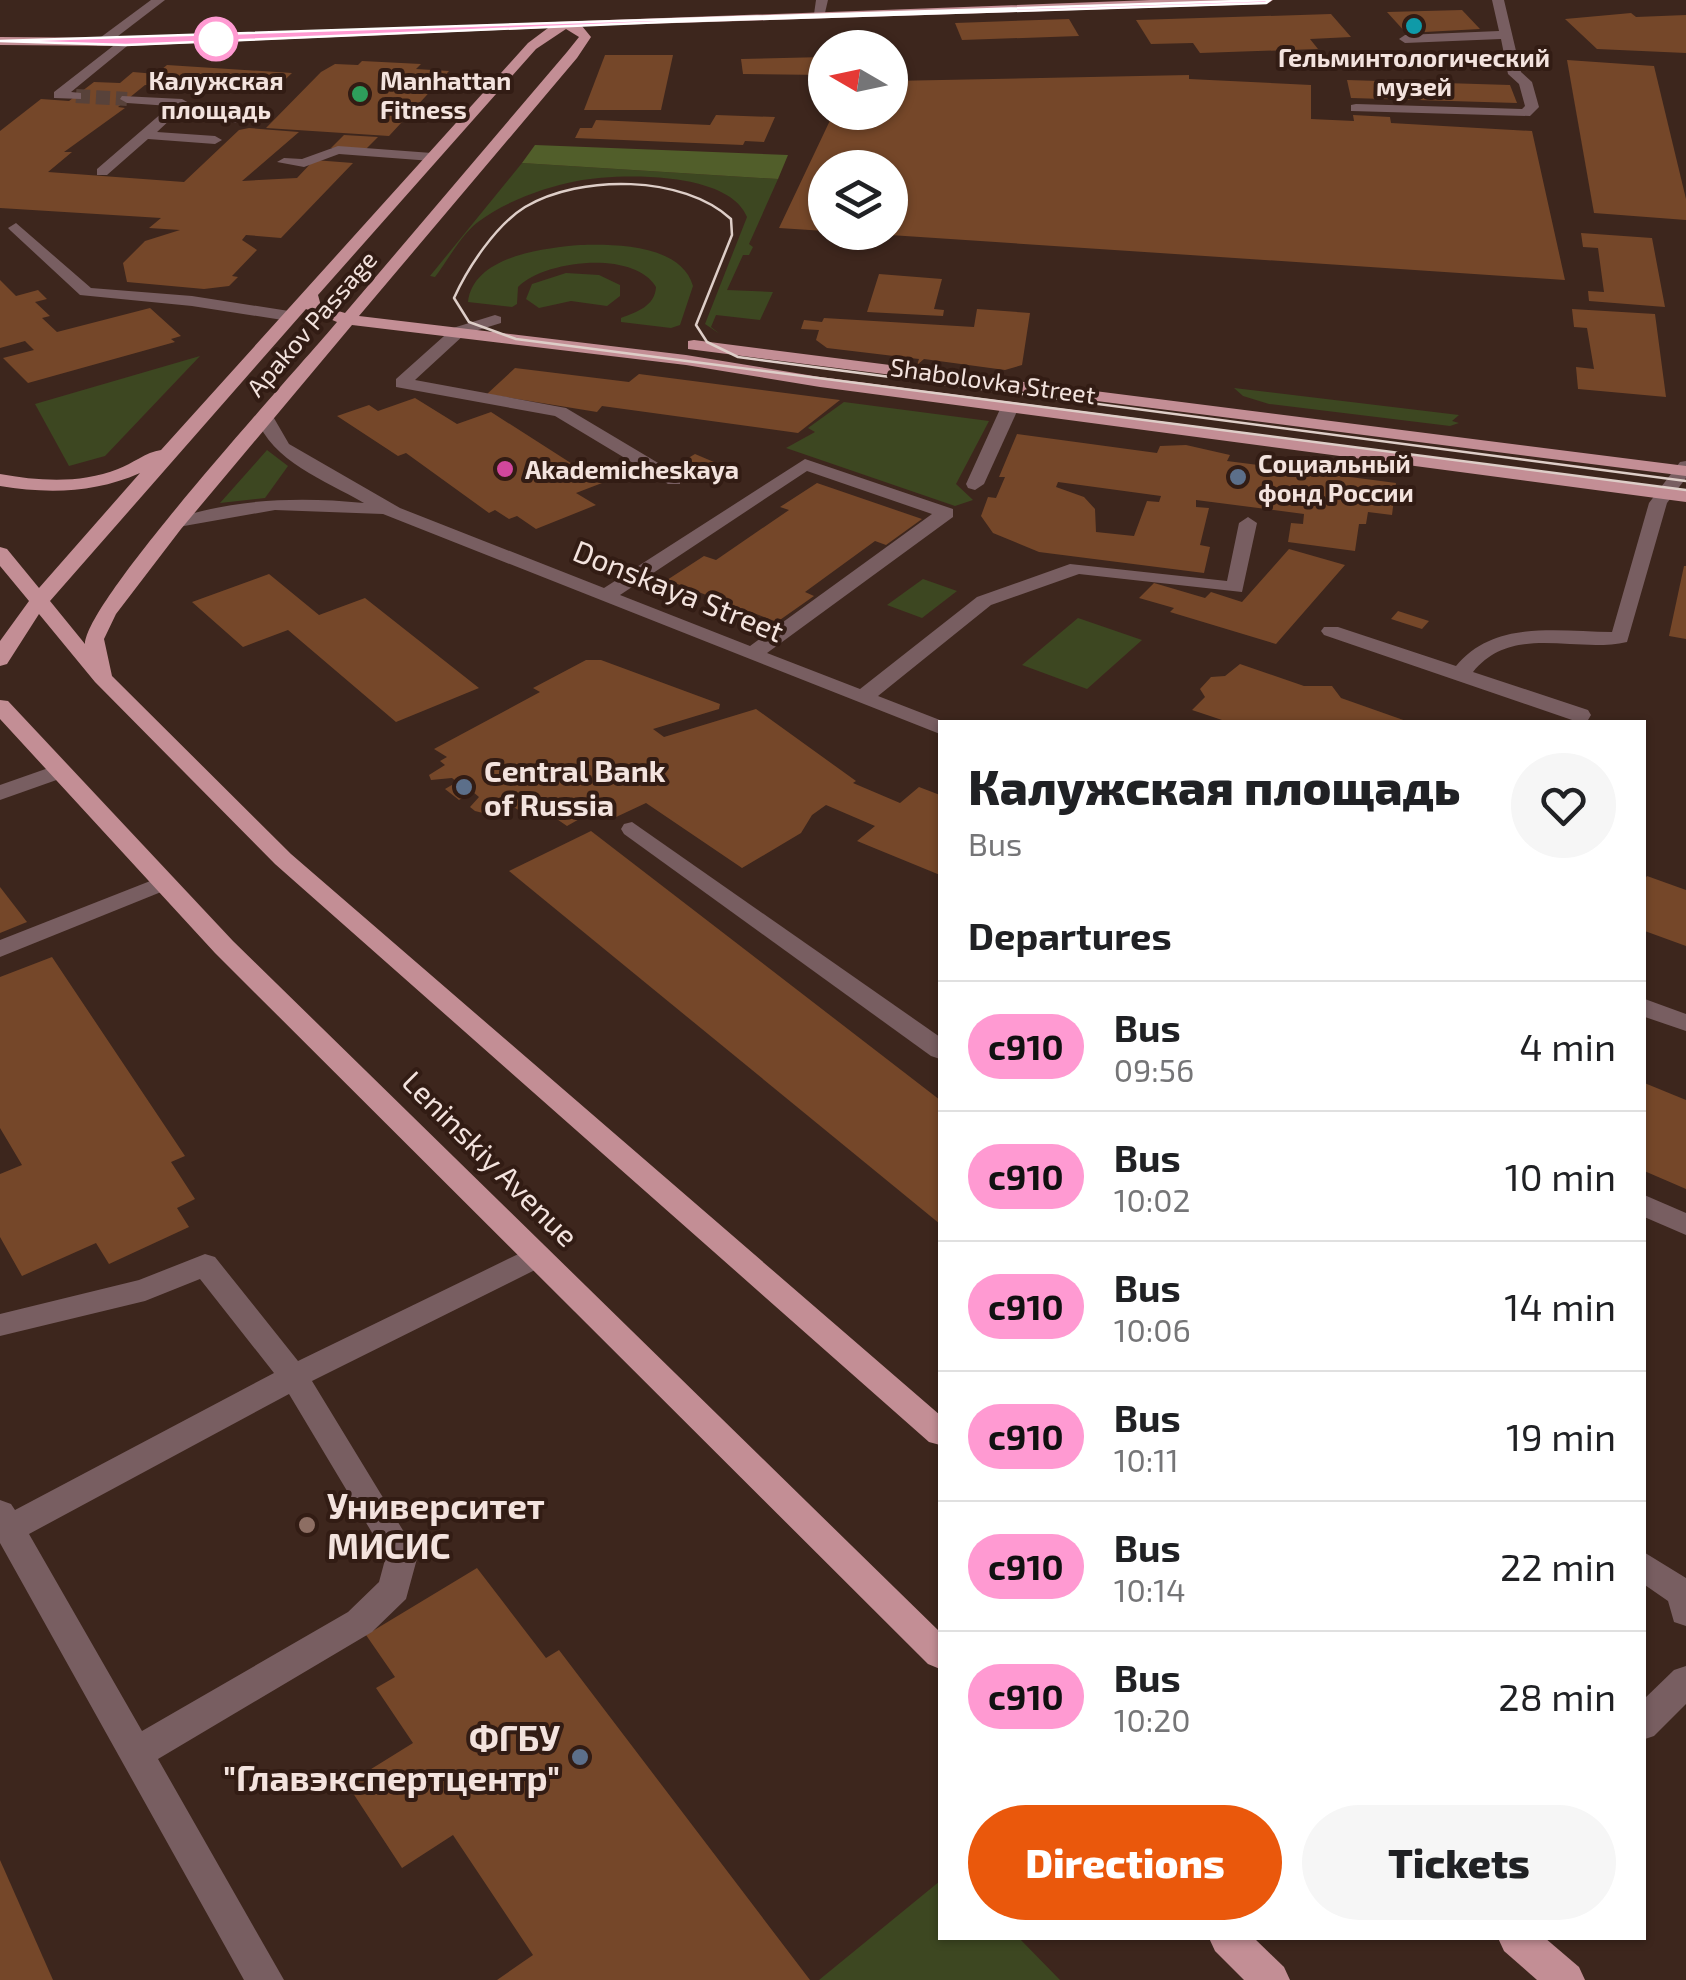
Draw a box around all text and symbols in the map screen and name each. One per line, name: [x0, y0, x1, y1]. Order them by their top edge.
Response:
marker: Гельминтологический музей: [1403, 15, 1425, 37]
marker: Калужская площадь: [195, 18, 237, 60]
north arrow: [808, 30, 908, 130]
map controls: [808, 30, 908, 250]
place label: Гельминтологический музей: [1278, 42, 1550, 101]
place label: Калужская площадь: [148, 65, 284, 124]
place label: Manhattan Fitness: [380, 65, 511, 124]
marker: Manhattan Fitness: [349, 83, 371, 105]
button: layers: [808, 150, 908, 250]
street label: Apakov Passage: [240, 244, 382, 402]
street label: Shabolovka Street: [888, 351, 1098, 409]
place label: Социальный фонд России: [1258, 448, 1414, 507]
place label: Akademicheskaya: [525, 454, 739, 485]
marker: Akademicheskaya: [494, 458, 516, 480]
marker: Социальный фонд России: [1227, 466, 1249, 488]
street label: Donskaya Street: [569, 531, 789, 649]
place label: Central Bank of Russia: [484, 752, 666, 822]
button: heart: [1511, 753, 1616, 858]
text: Калужская площадь: [968, 757, 1460, 815]
marker: Central Bank of Russia: [453, 776, 475, 798]
text: Bus: [968, 824, 1022, 862]
text: Departures: [968, 912, 1172, 958]
text: Bus: [1114, 1004, 1181, 1050]
text: 4 min: [1519, 1023, 1616, 1069]
text: с910: [988, 1025, 1064, 1067]
text: 09:56: [1114, 1050, 1194, 1088]
street label: Leninskiy Avenue: [396, 1063, 586, 1253]
text: Bus: [1114, 1134, 1181, 1180]
text: 10 min: [1505, 1153, 1616, 1199]
text: с910: [988, 1155, 1064, 1197]
text: 10:02: [1114, 1180, 1191, 1218]
text: Bus: [1114, 1264, 1181, 1310]
text: 14 min: [1504, 1283, 1616, 1329]
text: с910: [988, 1285, 1064, 1327]
text: 10:06: [1114, 1310, 1191, 1348]
text: Bus: [1114, 1394, 1181, 1440]
text: 19 min: [1506, 1413, 1616, 1459]
text: с910: [988, 1415, 1064, 1457]
text: 10:11: [1114, 1440, 1179, 1478]
place label: Университет МИСИС: [327, 1484, 545, 1566]
marker: Университет МИСИС: [296, 1514, 318, 1536]
text: Bus: [1114, 1524, 1181, 1570]
text: 22 min: [1500, 1543, 1616, 1589]
text: с910: [988, 1545, 1064, 1587]
text: 10:14: [1114, 1570, 1186, 1608]
text: Bus: [1114, 1654, 1181, 1700]
text: 28 min: [1498, 1673, 1616, 1719]
text: с910: [988, 1675, 1064, 1717]
text: 10:20: [1114, 1700, 1191, 1738]
place label: ФГБУ "Главэкспертцентр": [223, 1716, 560, 1798]
marker: ФГБУ "Главэкспертцентр": [569, 1746, 591, 1768]
button: Directions: [968, 1805, 1282, 1920]
button: Tickets: [1302, 1805, 1616, 1920]

